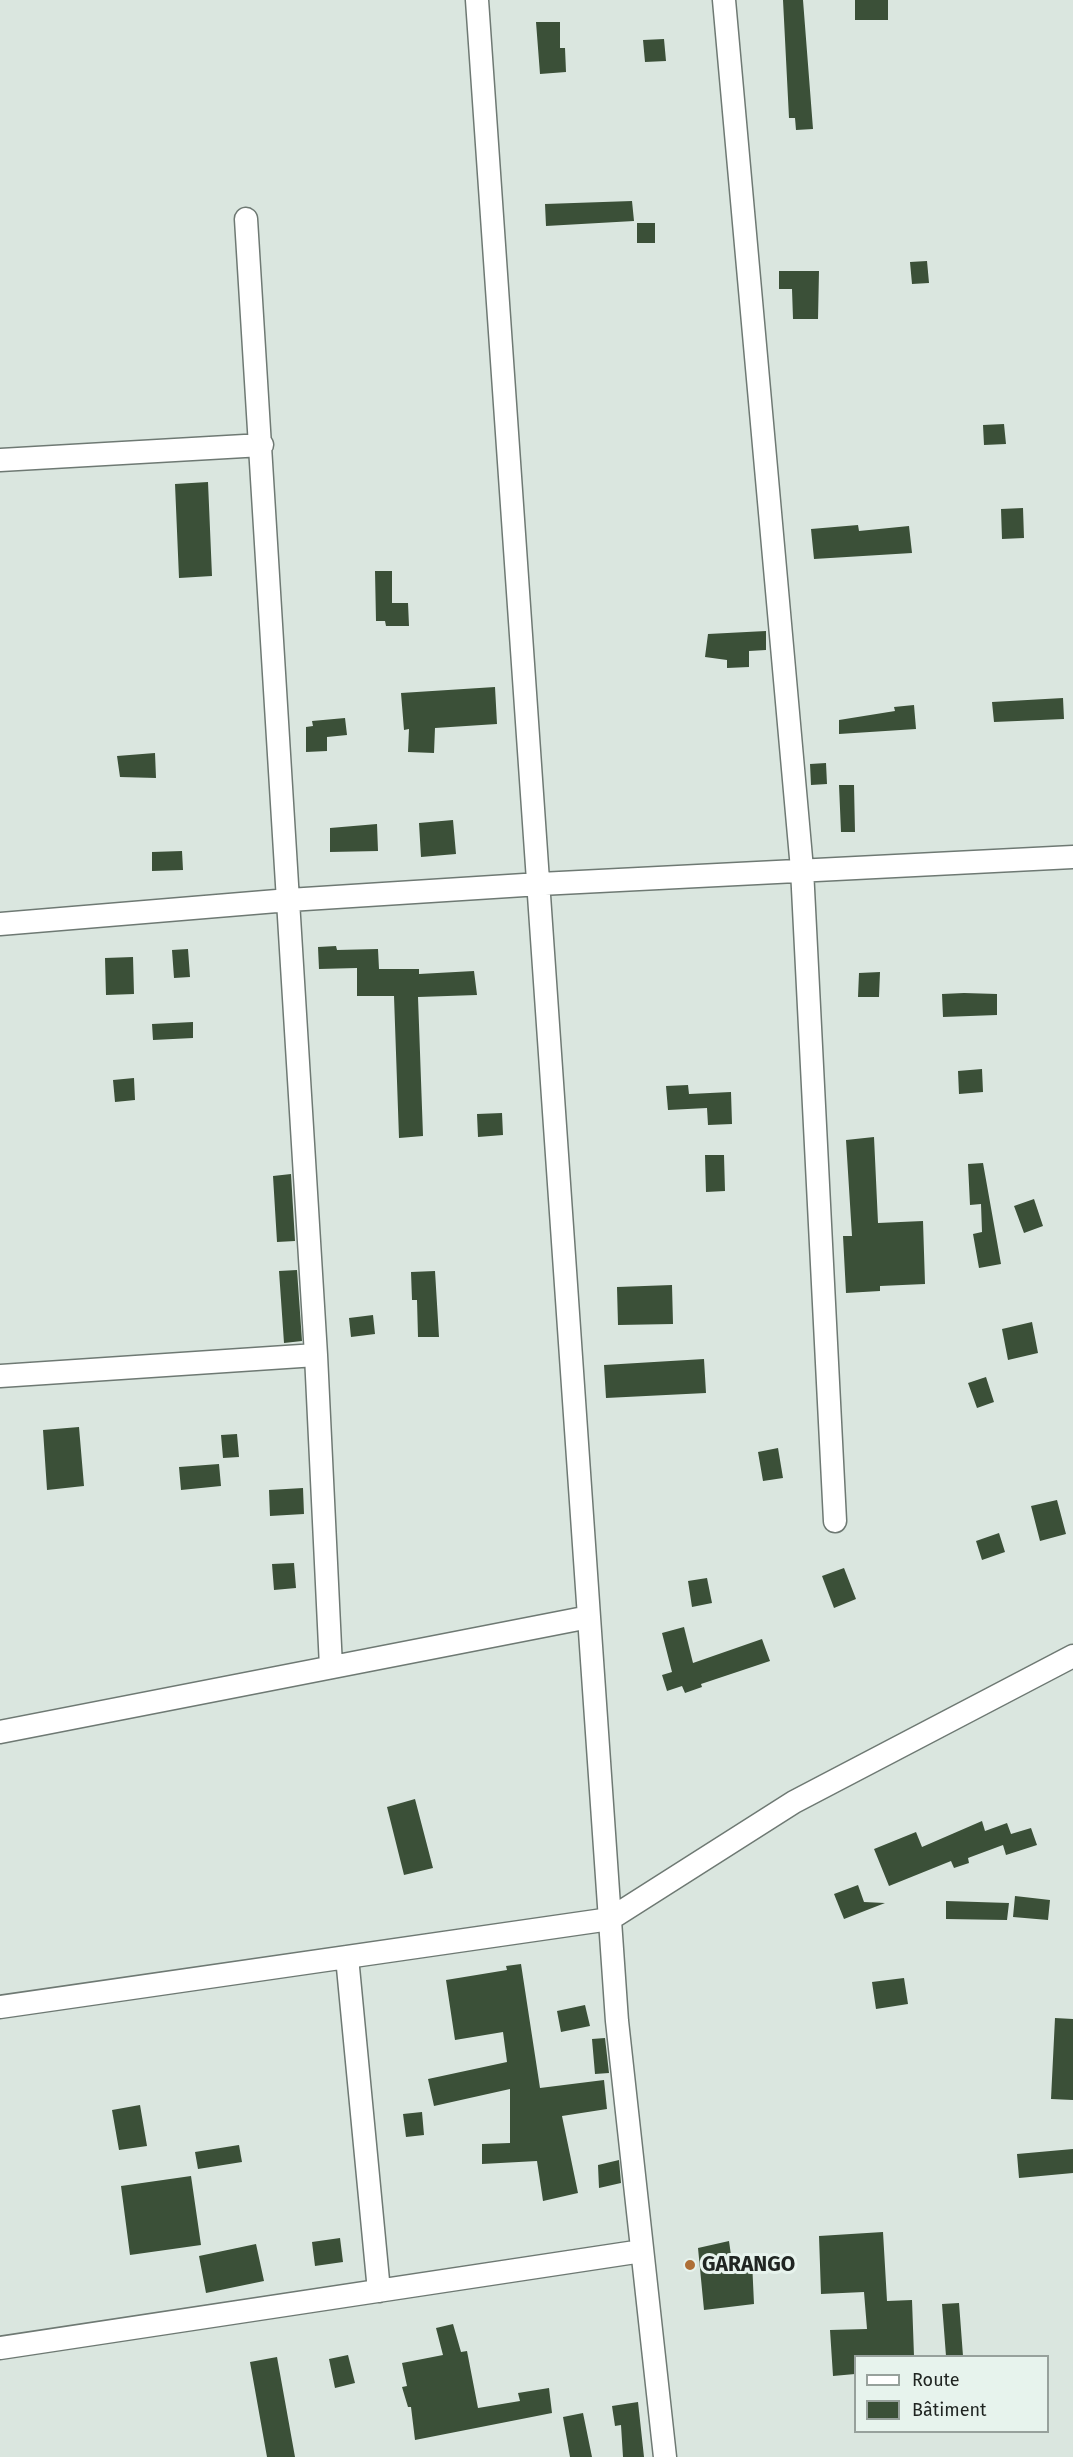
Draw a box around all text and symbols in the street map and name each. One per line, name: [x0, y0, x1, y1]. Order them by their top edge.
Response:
place label: GARANGO: [702, 2252, 795, 2278]
marker: GARANGO: [683, 2258, 697, 2272]
legend: [854, 2355, 1049, 2433]
text: Route: [912, 2369, 960, 2391]
text: Bâtiment: [912, 2399, 987, 2421]

